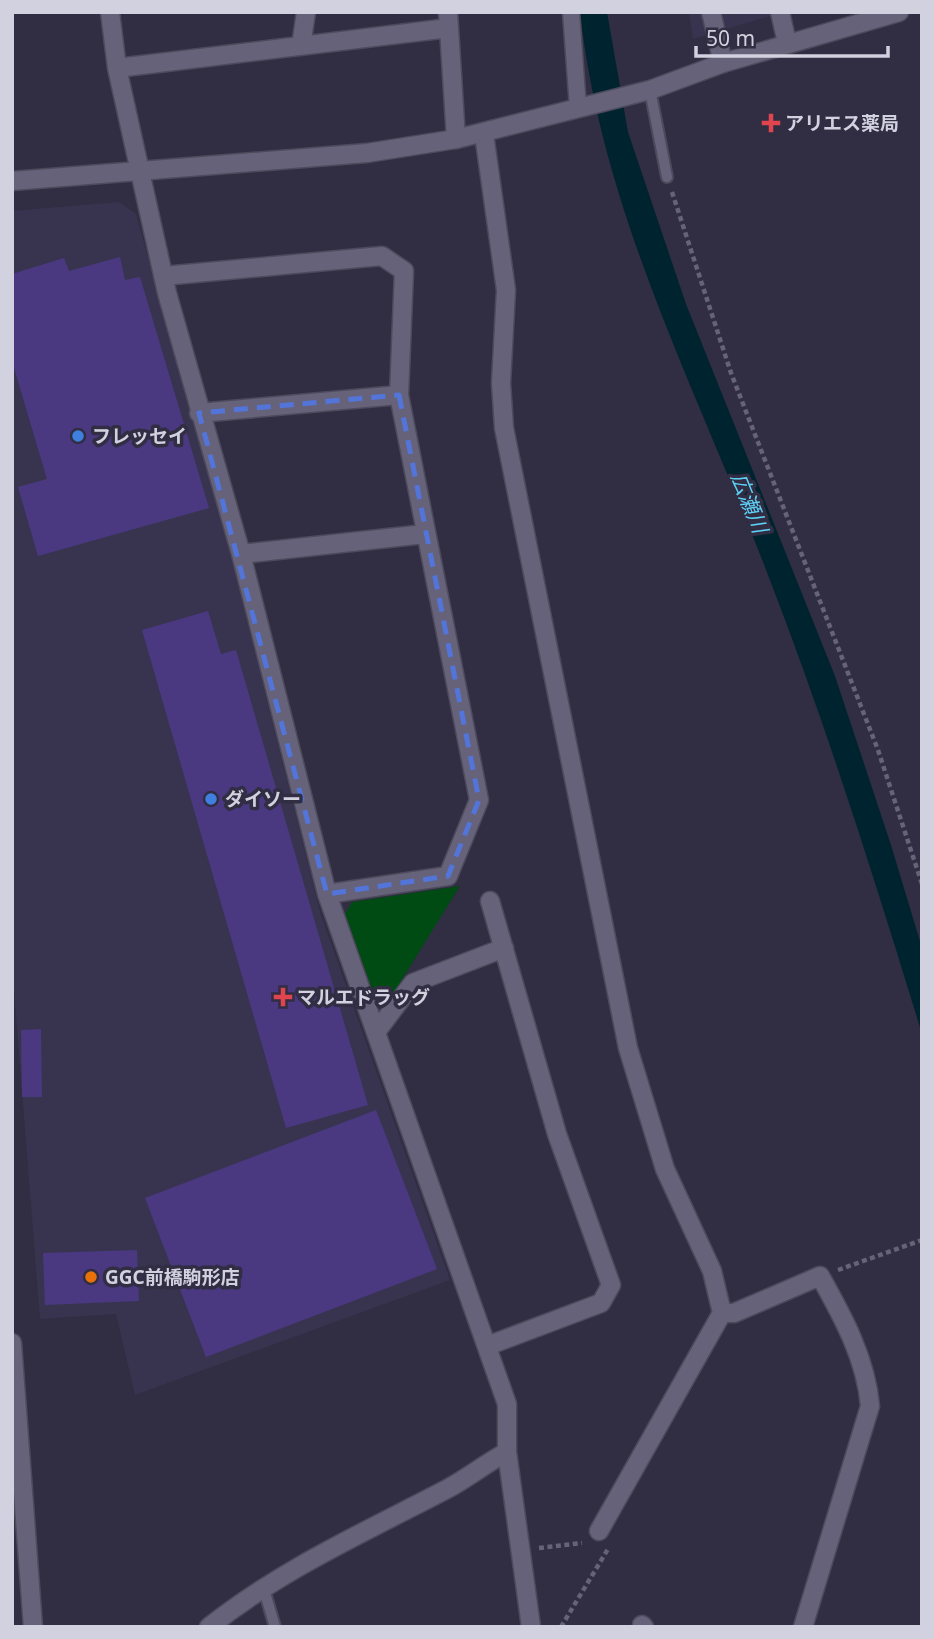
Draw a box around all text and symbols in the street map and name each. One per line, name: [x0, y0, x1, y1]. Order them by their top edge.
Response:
scale bar: [696, 14, 888, 58]
text: 50 m: [706, 24, 755, 52]
place label: アリエス薬局: [785, 110, 899, 136]
marker: アリエス薬局: [763, 115, 779, 131]
place label: フレッセイ: [92, 423, 187, 449]
marker: フレッセイ: [70, 428, 86, 444]
water label: 広瀬川: [725, 468, 775, 539]
place label: ダイソー: [225, 786, 301, 812]
marker: ダイソー: [203, 791, 219, 807]
place label: マルエドラッグ: [297, 984, 430, 1010]
marker: マルエドラッグ: [275, 989, 291, 1005]
place label: GGC前橋駒形店: [105, 1264, 240, 1290]
marker: GGC前橋駒形店: [83, 1269, 99, 1285]

